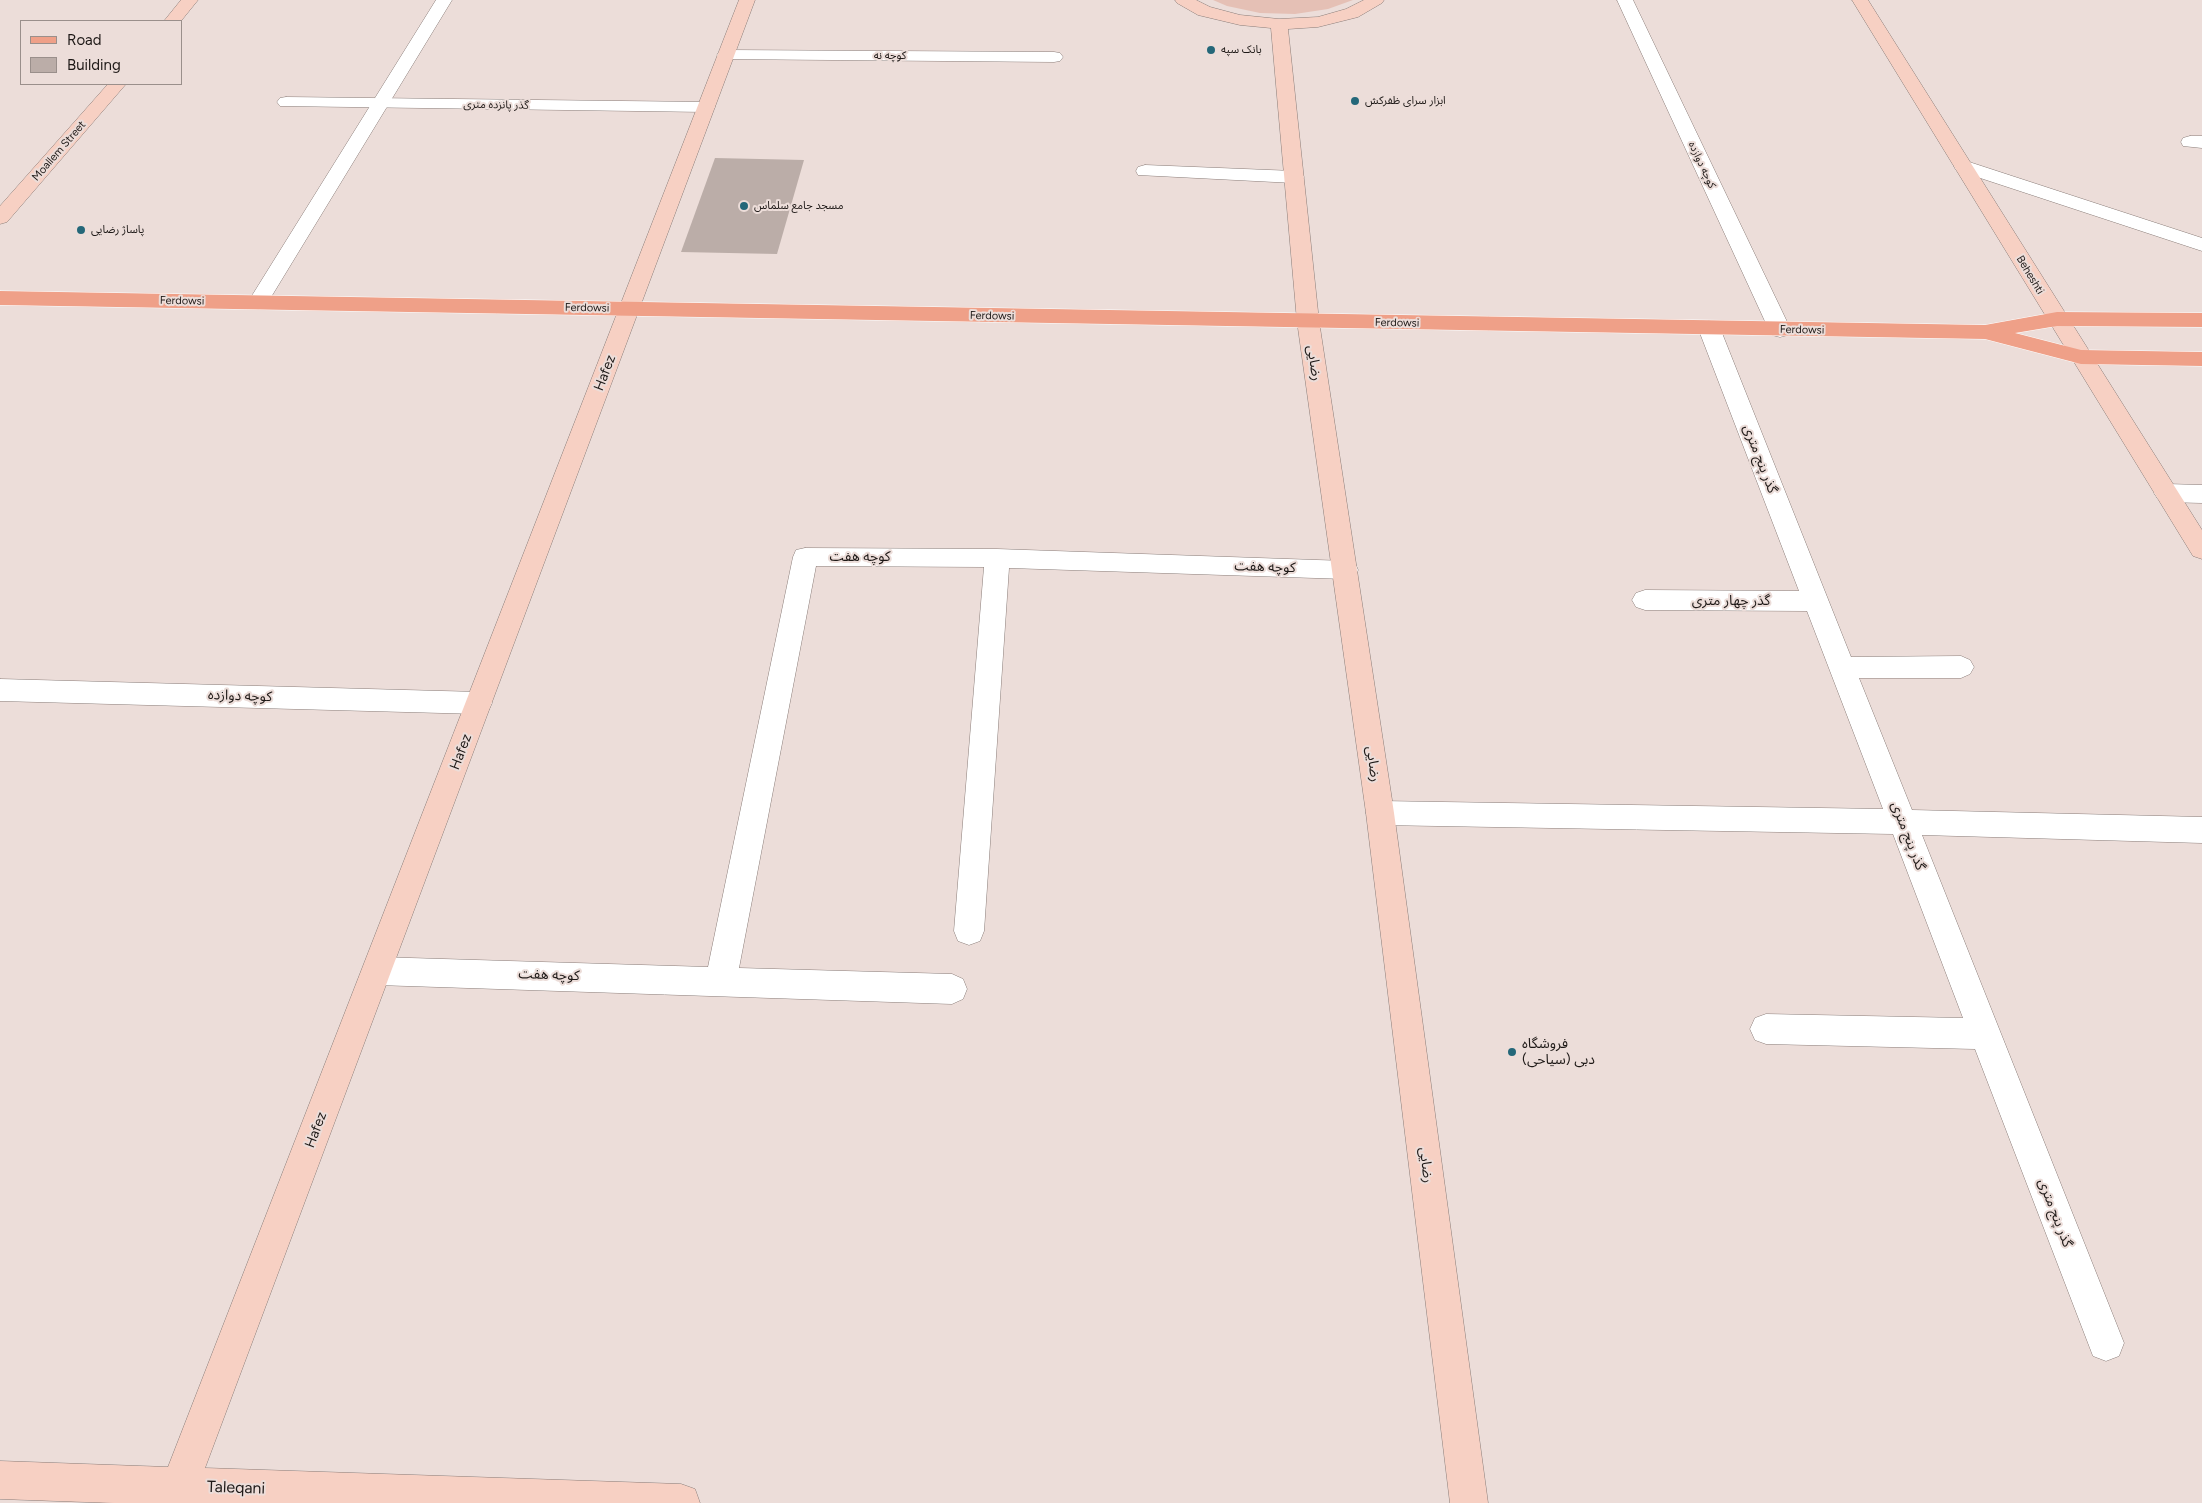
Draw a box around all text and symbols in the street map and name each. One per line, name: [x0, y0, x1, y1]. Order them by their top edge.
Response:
legend: [20, 20, 182, 85]
text: Road: [67, 31, 102, 49]
place label: بانک سپه: [1221, 43, 1262, 57]
marker: بانک سپه: [1205, 44, 1217, 56]
street label: کوچه نه: [874, 49, 906, 63]
text: Building: [67, 56, 121, 74]
place label: ابزار سرای ظفرکش: [1365, 94, 1446, 108]
marker: ابزار سرای ظفرکش: [1349, 95, 1361, 107]
street label: گذر پانزده متری: [463, 98, 529, 112]
street label: Moallem Street: [29, 118, 89, 184]
street label: کوچه دوازده: [1685, 139, 1719, 191]
place label: مسجد جامع سلماس: [754, 199, 843, 213]
marker: مسجد جامع سلماس: [738, 200, 750, 212]
place label: پاساژ رضایی: [91, 223, 144, 237]
marker: پاساژ رضایی: [75, 224, 87, 236]
street label: Beheshti: [2013, 253, 2047, 297]
street label: Ferdowsi: [160, 294, 204, 308]
street label: Ferdowsi: [565, 301, 609, 315]
street label: Ferdowsi: [970, 309, 1014, 323]
street label: Ferdowsi: [1375, 316, 1419, 330]
street label: Ferdowsi: [1780, 323, 1824, 337]
street label: رضایی: [1303, 344, 1325, 382]
street label: Hafez: [590, 353, 620, 393]
street label: گذر پنج متری: [1739, 422, 1781, 496]
street label: کوچه هفت: [829, 549, 891, 565]
street label: کوچه هفت: [1234, 558, 1296, 576]
street label: گذر چهار متری: [1692, 593, 1770, 609]
street label: کوچه دوازده: [208, 686, 272, 706]
street label: Hafez: [446, 732, 476, 772]
street label: رضایی: [1362, 745, 1384, 783]
street label: گذر پنج متری: [1887, 799, 1929, 873]
street label: کوچه هفت: [518, 966, 580, 984]
place label: فروشگاه دبی (سیاحی): [1522, 1036, 1595, 1068]
marker: فروشگاه دبی (سیاحی): [1506, 1046, 1518, 1058]
street label: Hafez: [301, 1110, 331, 1150]
street label: رضایی: [1415, 1146, 1437, 1184]
street label: گذر پنج متری: [2034, 1176, 2076, 1250]
street label: Taleqani: [207, 1477, 265, 1499]

